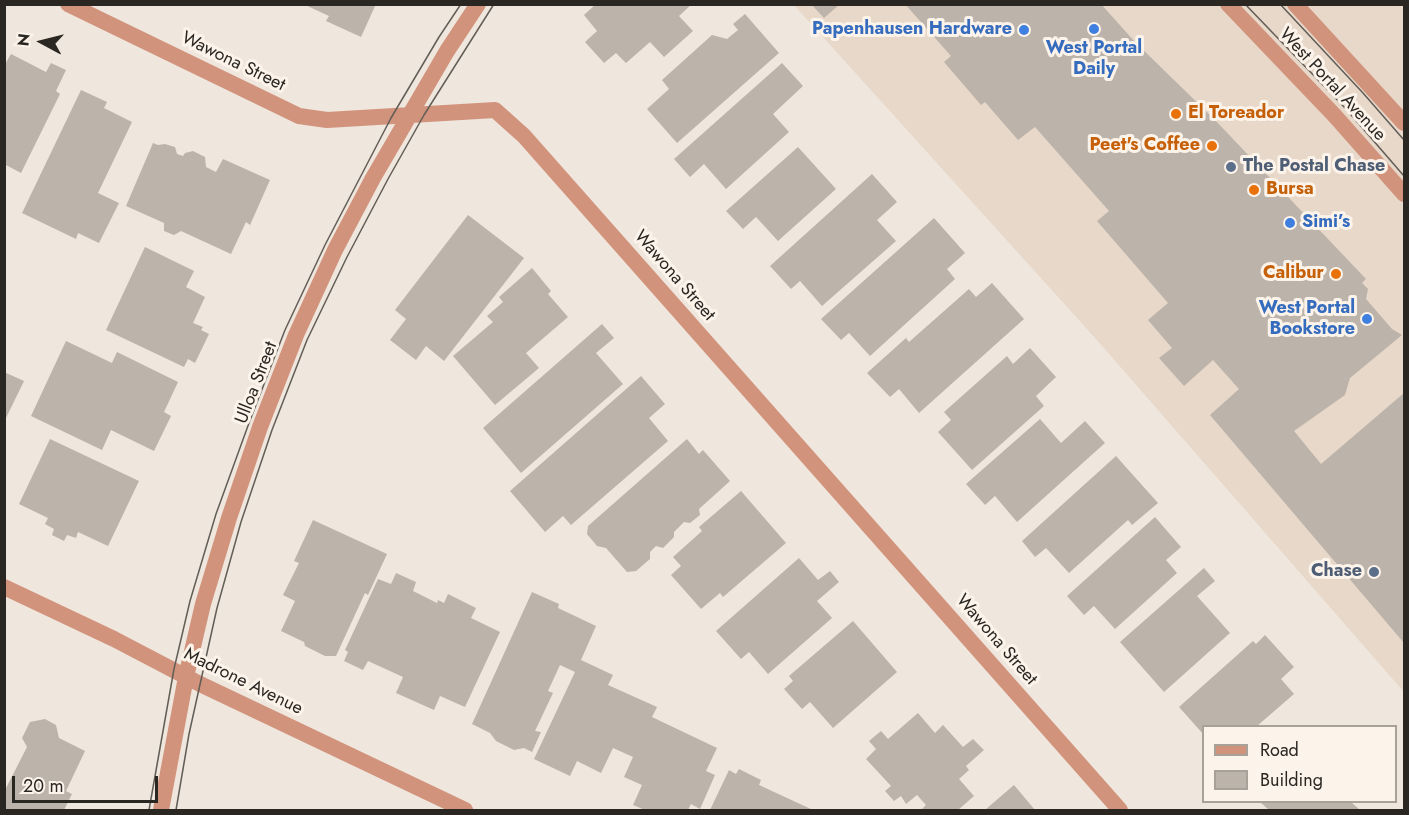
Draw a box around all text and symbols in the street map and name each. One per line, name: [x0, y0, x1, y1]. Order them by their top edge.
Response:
north arrow: [12, 12, 72, 72]
place label: Papenhausen Hardware: [812, 19, 1012, 41]
marker: West Portal Daily: [1087, 22, 1101, 36]
marker: Papenhausen Hardware: [1017, 23, 1031, 37]
street label: West Portal Avenue: [1274, 24, 1390, 146]
street label: Wawona Street: [178, 28, 288, 96]
text: N: [11, 32, 36, 47]
place label: West Portal Daily: [1046, 38, 1142, 80]
place label: El Toreador: [1188, 103, 1284, 125]
marker: El Toreador: [1169, 107, 1183, 121]
place label: Peet's Coffee: [1089, 135, 1200, 157]
marker: Peet's Coffee: [1205, 139, 1219, 153]
place label: The Postal Chase: [1243, 156, 1385, 178]
marker: The Postal Chase: [1224, 160, 1238, 174]
place label: Bursa: [1266, 179, 1314, 201]
marker: Bursa: [1247, 183, 1261, 197]
place label: Simi’s: [1302, 212, 1350, 234]
marker: Simi’s: [1283, 216, 1297, 230]
street label: Wawona Street: [629, 226, 719, 326]
place label: Calibur: [1263, 263, 1324, 285]
marker: Calibur: [1329, 267, 1343, 281]
place label: West Portal Bookstore: [1259, 298, 1355, 340]
marker: West Portal Bookstore: [1360, 312, 1374, 326]
street label: Ulloa Street: [231, 339, 283, 427]
place label: Chase: [1311, 561, 1362, 583]
marker: Chase: [1367, 565, 1381, 579]
street label: Wawona Street: [951, 590, 1041, 690]
street label: Madrone Avenue: [180, 644, 306, 720]
legend: [1202, 725, 1397, 803]
text: Road: [1260, 737, 1299, 763]
scale bar: [15, 764, 160, 802]
text: Building: [1260, 767, 1323, 793]
text: 20 m: [23, 773, 63, 799]

